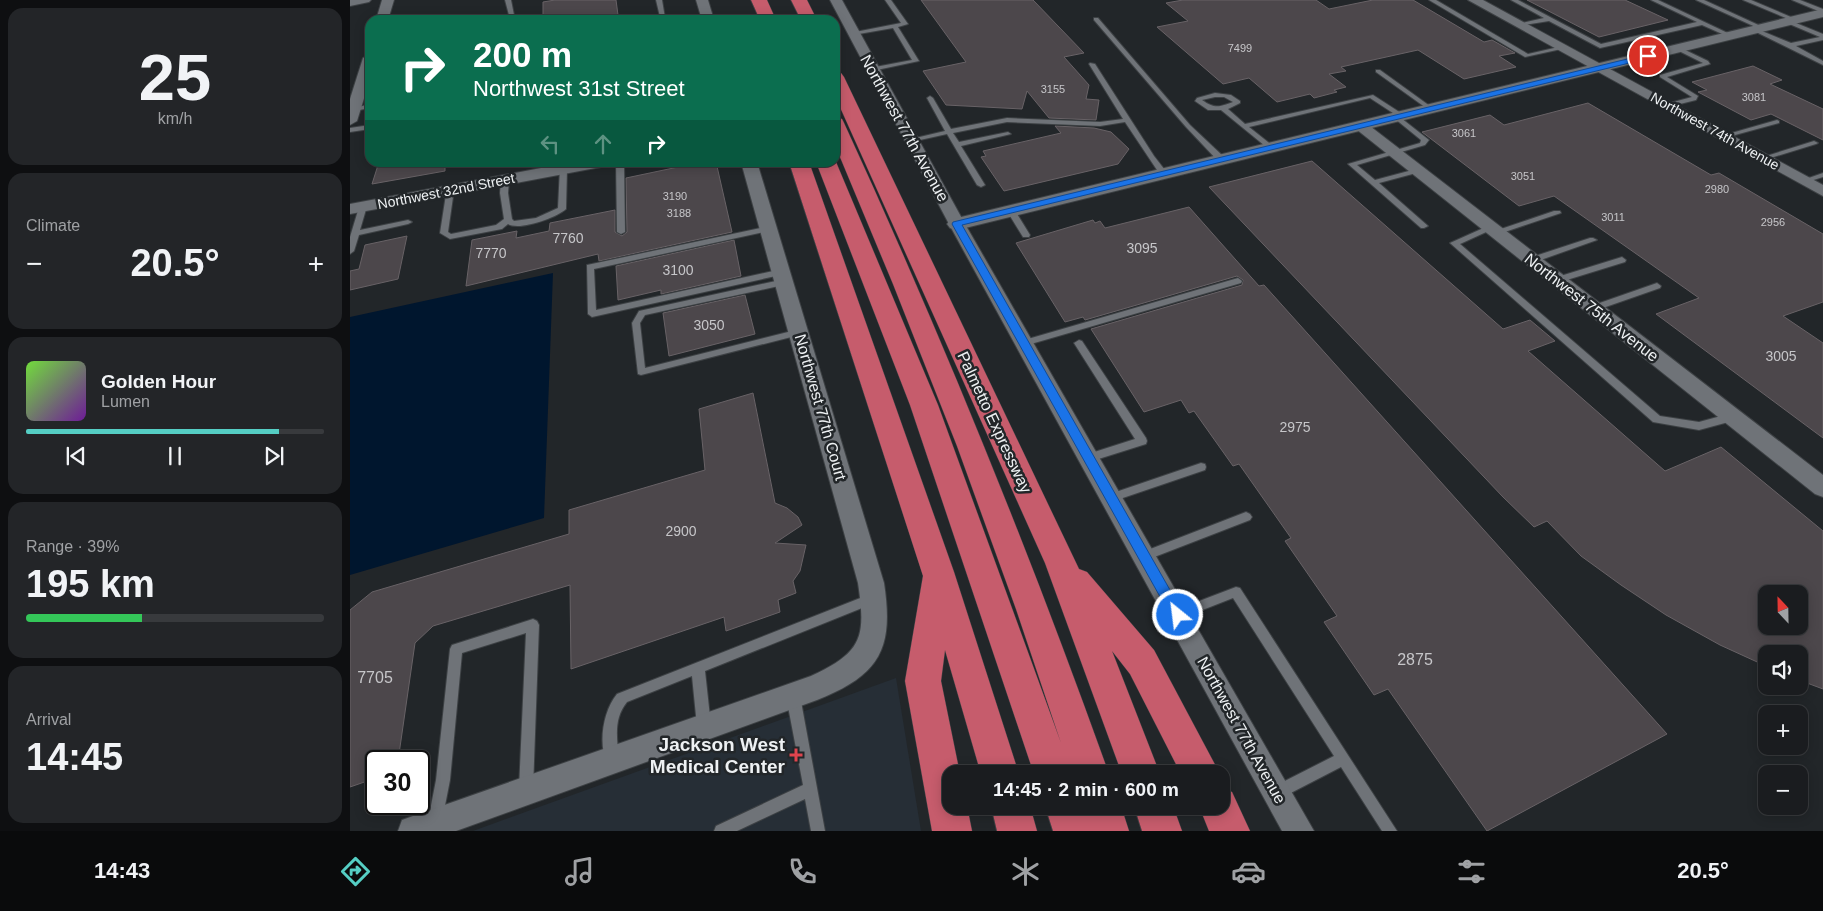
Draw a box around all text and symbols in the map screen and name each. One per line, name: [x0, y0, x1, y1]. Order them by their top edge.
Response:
icon: right: [390, 35, 455, 100]
text: 200 m: [473, 35, 572, 74]
pin: [1627, 35, 1669, 77]
text: 25: [139, 41, 211, 114]
house number: 7499: [1228, 42, 1252, 54]
icon: arrive: [1634, 42, 1662, 70]
street label: Northwest 77th Avenue: [857, 52, 952, 205]
text: Northwest 31st Street: [473, 76, 685, 101]
house number: 3155: [1041, 83, 1065, 95]
street label: Northwest 74th Avenue: [1648, 89, 1782, 173]
house number: 3081: [1742, 91, 1766, 103]
text: km/h: [158, 110, 192, 127]
house number: 3061: [1452, 127, 1476, 139]
icon: left: [536, 130, 564, 158]
icon: ahead: [589, 130, 617, 158]
icon: right: [642, 130, 670, 158]
street label: Northwest 32nd Street: [376, 170, 516, 212]
house number: 3051: [1511, 170, 1535, 182]
house number: 2980: [1705, 183, 1729, 195]
house number: 3190: [663, 190, 687, 202]
house number: 3188: [667, 207, 691, 219]
house number: 3011: [1601, 211, 1625, 223]
house number: 2956: [1761, 216, 1785, 228]
text: Climate: [26, 217, 80, 234]
house number: 7760: [552, 230, 584, 246]
house number: 3095: [1126, 240, 1158, 256]
text: 20.5°: [130, 242, 220, 284]
house number: 7770: [475, 245, 507, 261]
text: −: [26, 248, 42, 279]
text: +: [308, 248, 324, 279]
street label: Northwest 75th Avenue: [1521, 250, 1662, 365]
house number: 3100: [662, 262, 694, 278]
house number: 3050: [693, 317, 725, 333]
street label: Northwest 77th Court: [792, 332, 850, 483]
house number: 3005: [1765, 348, 1797, 364]
street label: Palmetto Expressway: [954, 349, 1035, 496]
text: Golden Hour: [101, 371, 216, 392]
text: Lumen: [101, 393, 150, 410]
house number: 2975: [1279, 419, 1311, 435]
icon: previous: [62, 442, 90, 470]
icon: pause: [161, 442, 189, 470]
icon: next: [260, 442, 288, 470]
house number: 2900: [665, 523, 697, 539]
text: Range · 39%: [26, 538, 119, 555]
text: 195 km: [26, 563, 155, 605]
north arrow: [1758, 585, 1808, 635]
map controls: [1758, 585, 1808, 815]
position arrow: [1151, 588, 1203, 640]
button: sound: [1758, 645, 1808, 695]
house number: 2875: [1397, 651, 1433, 668]
street label: Northwest 77th Avenue: [1194, 654, 1289, 807]
house number: 7705: [357, 669, 393, 686]
button: +: [1758, 705, 1808, 755]
text: Arrival: [26, 711, 71, 728]
place label: Jackson West Medical Center: [650, 734, 786, 777]
text: 14:45: [26, 736, 123, 778]
marker: Jackson West Medical Center: [789, 748, 803, 762]
speed limit sign: 30: [365, 750, 430, 815]
button: −: [1758, 765, 1808, 815]
text: 14:45 · 2 min · 600 m: [993, 779, 1179, 800]
icon: directions: [338, 854, 373, 889]
icon: music: [562, 854, 597, 889]
icon: phone: [785, 854, 820, 889]
icon: climate: [1008, 854, 1043, 889]
icon: car: [1231, 854, 1266, 889]
icon: filters: [1454, 854, 1489, 889]
text: 14:43: [94, 858, 150, 883]
text: 20.5°: [1677, 858, 1729, 883]

